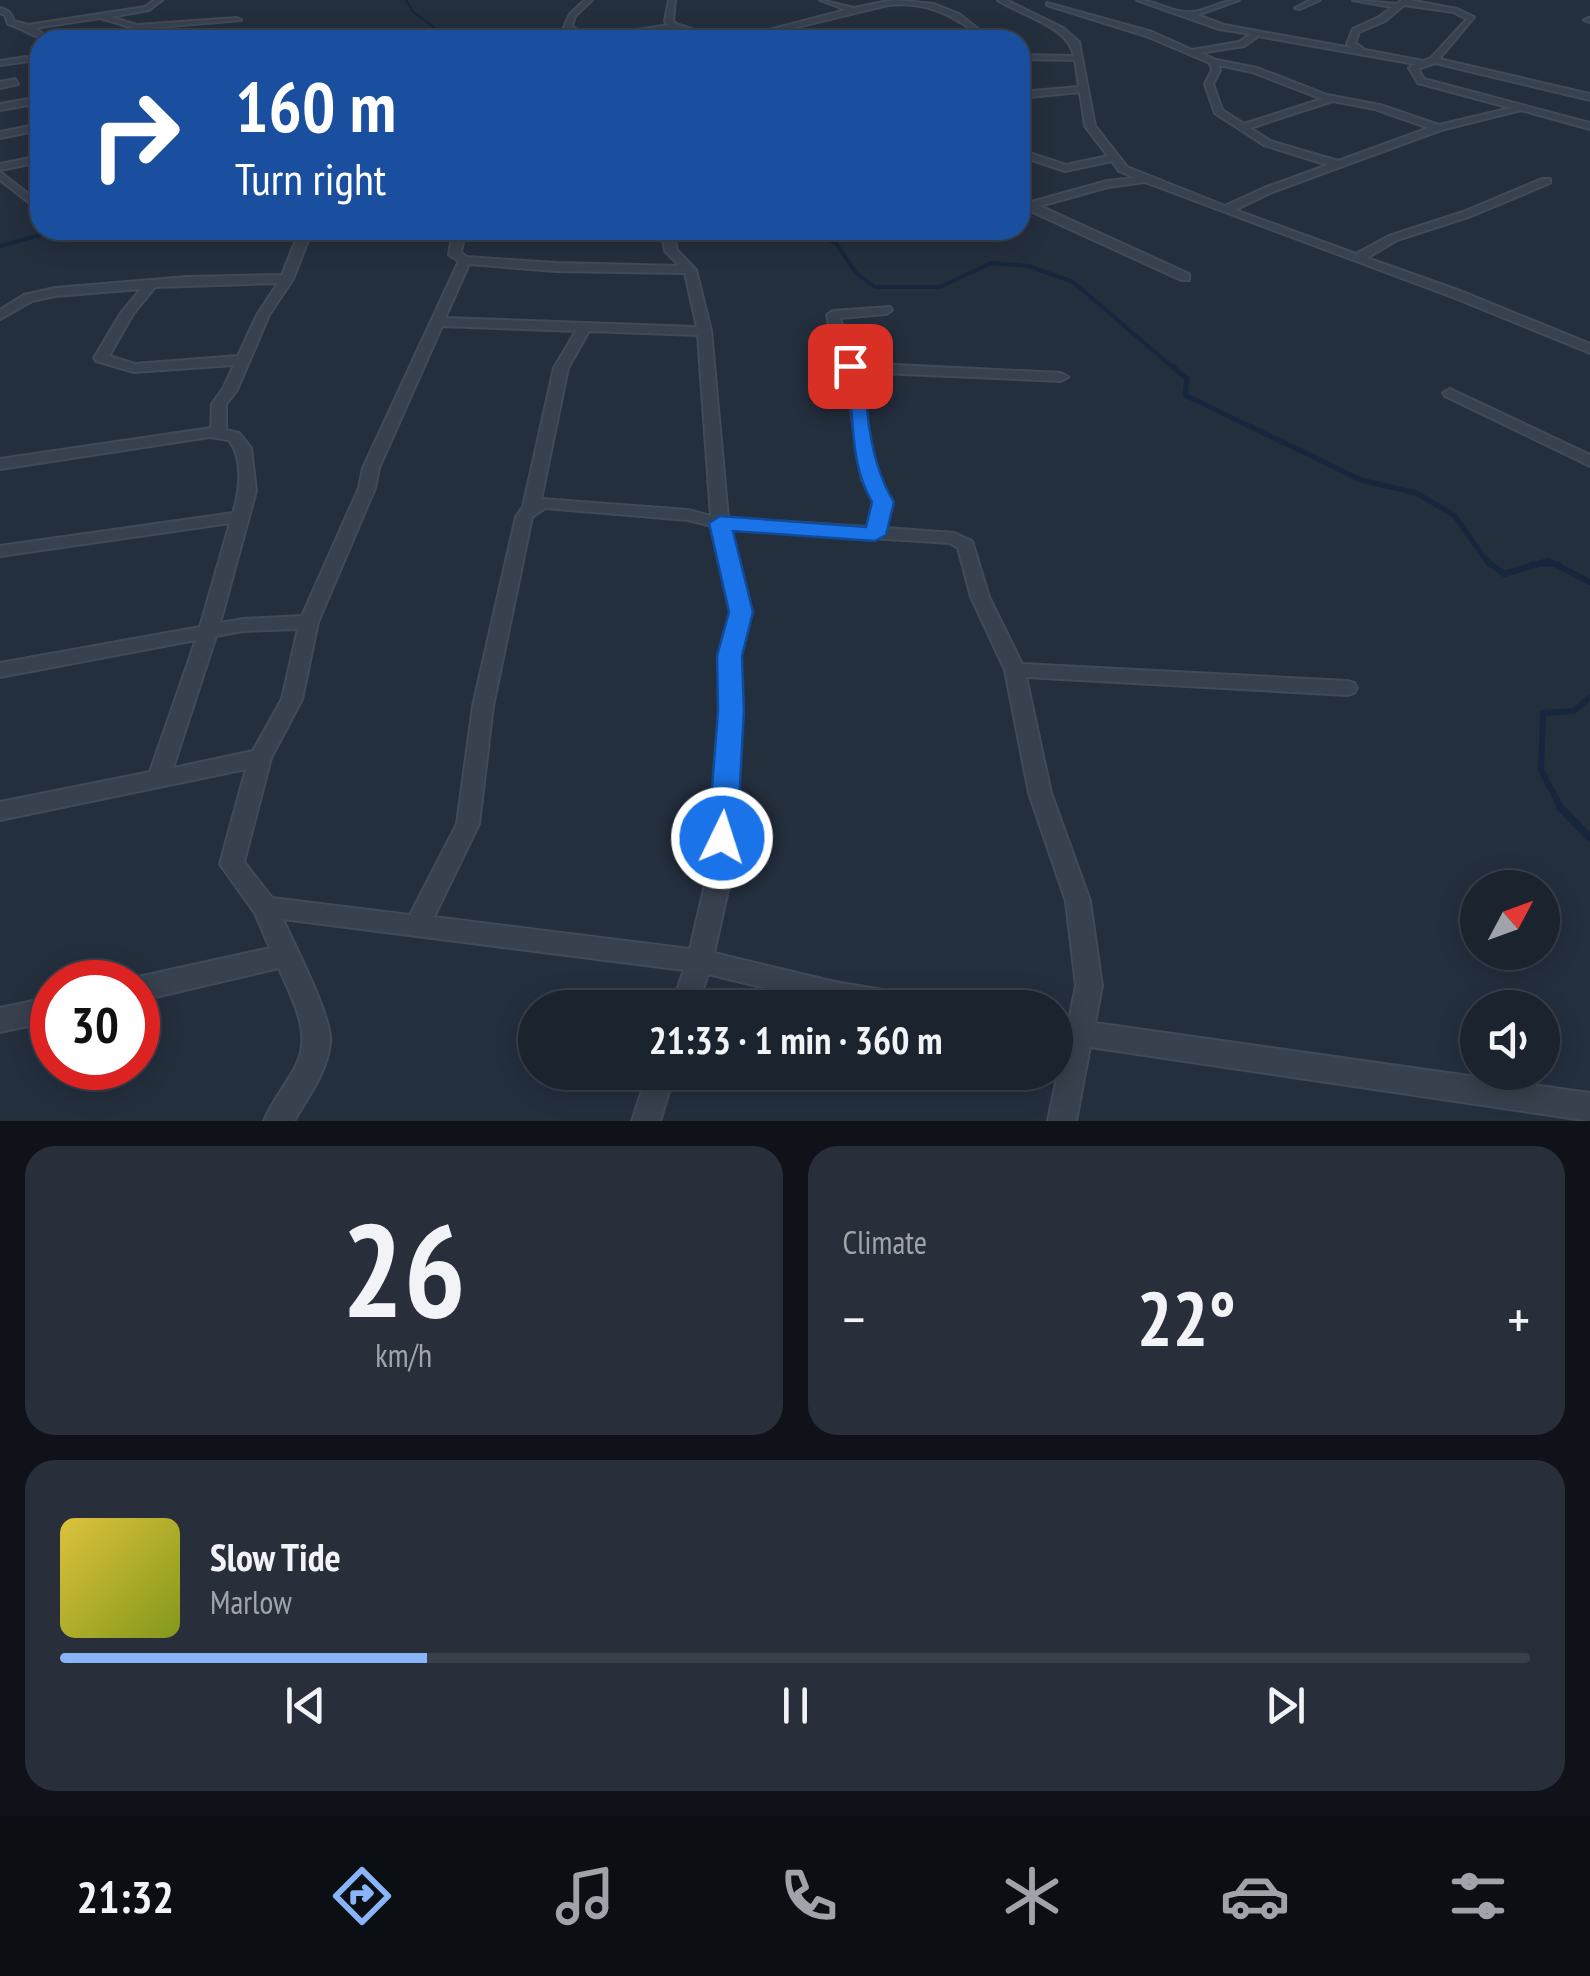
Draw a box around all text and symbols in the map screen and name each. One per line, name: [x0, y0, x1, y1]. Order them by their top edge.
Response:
text: 160 m: [235, 61, 396, 151]
icon: right: [70, 70, 200, 200]
text: Turn right: [235, 149, 386, 207]
pin: [808, 324, 893, 409]
icon: arrive: [823, 339, 878, 394]
position arrow: [670, 786, 774, 890]
north arrow: [1460, 870, 1560, 970]
map controls: [1460, 870, 1560, 1090]
speed limit sign: 30: [30, 960, 160, 1090]
button: sound: [1460, 990, 1560, 1090]
text: 21:33 · 1 min · 360 m: [649, 1015, 942, 1064]
text: 26: [342, 1185, 466, 1353]
text: Climate: [843, 1221, 927, 1263]
text: 22°: [1137, 1270, 1236, 1367]
text: −: [843, 1283, 865, 1354]
text: +: [1507, 1283, 1530, 1354]
text: km/h: [375, 1334, 432, 1376]
text: Slow Tide: [210, 1532, 341, 1581]
text: Marlow: [210, 1581, 292, 1623]
icon: previous: [278, 1678, 333, 1733]
icon: pause: [768, 1678, 823, 1733]
icon: next: [1258, 1678, 1313, 1733]
icon: directions: [327, 1861, 397, 1931]
icon: music: [550, 1861, 620, 1931]
icon: phone: [774, 1861, 844, 1931]
icon: climate: [997, 1861, 1067, 1931]
icon: car: [1220, 1861, 1290, 1931]
icon: filters: [1443, 1861, 1513, 1931]
text: 21:32: [77, 1867, 174, 1925]

